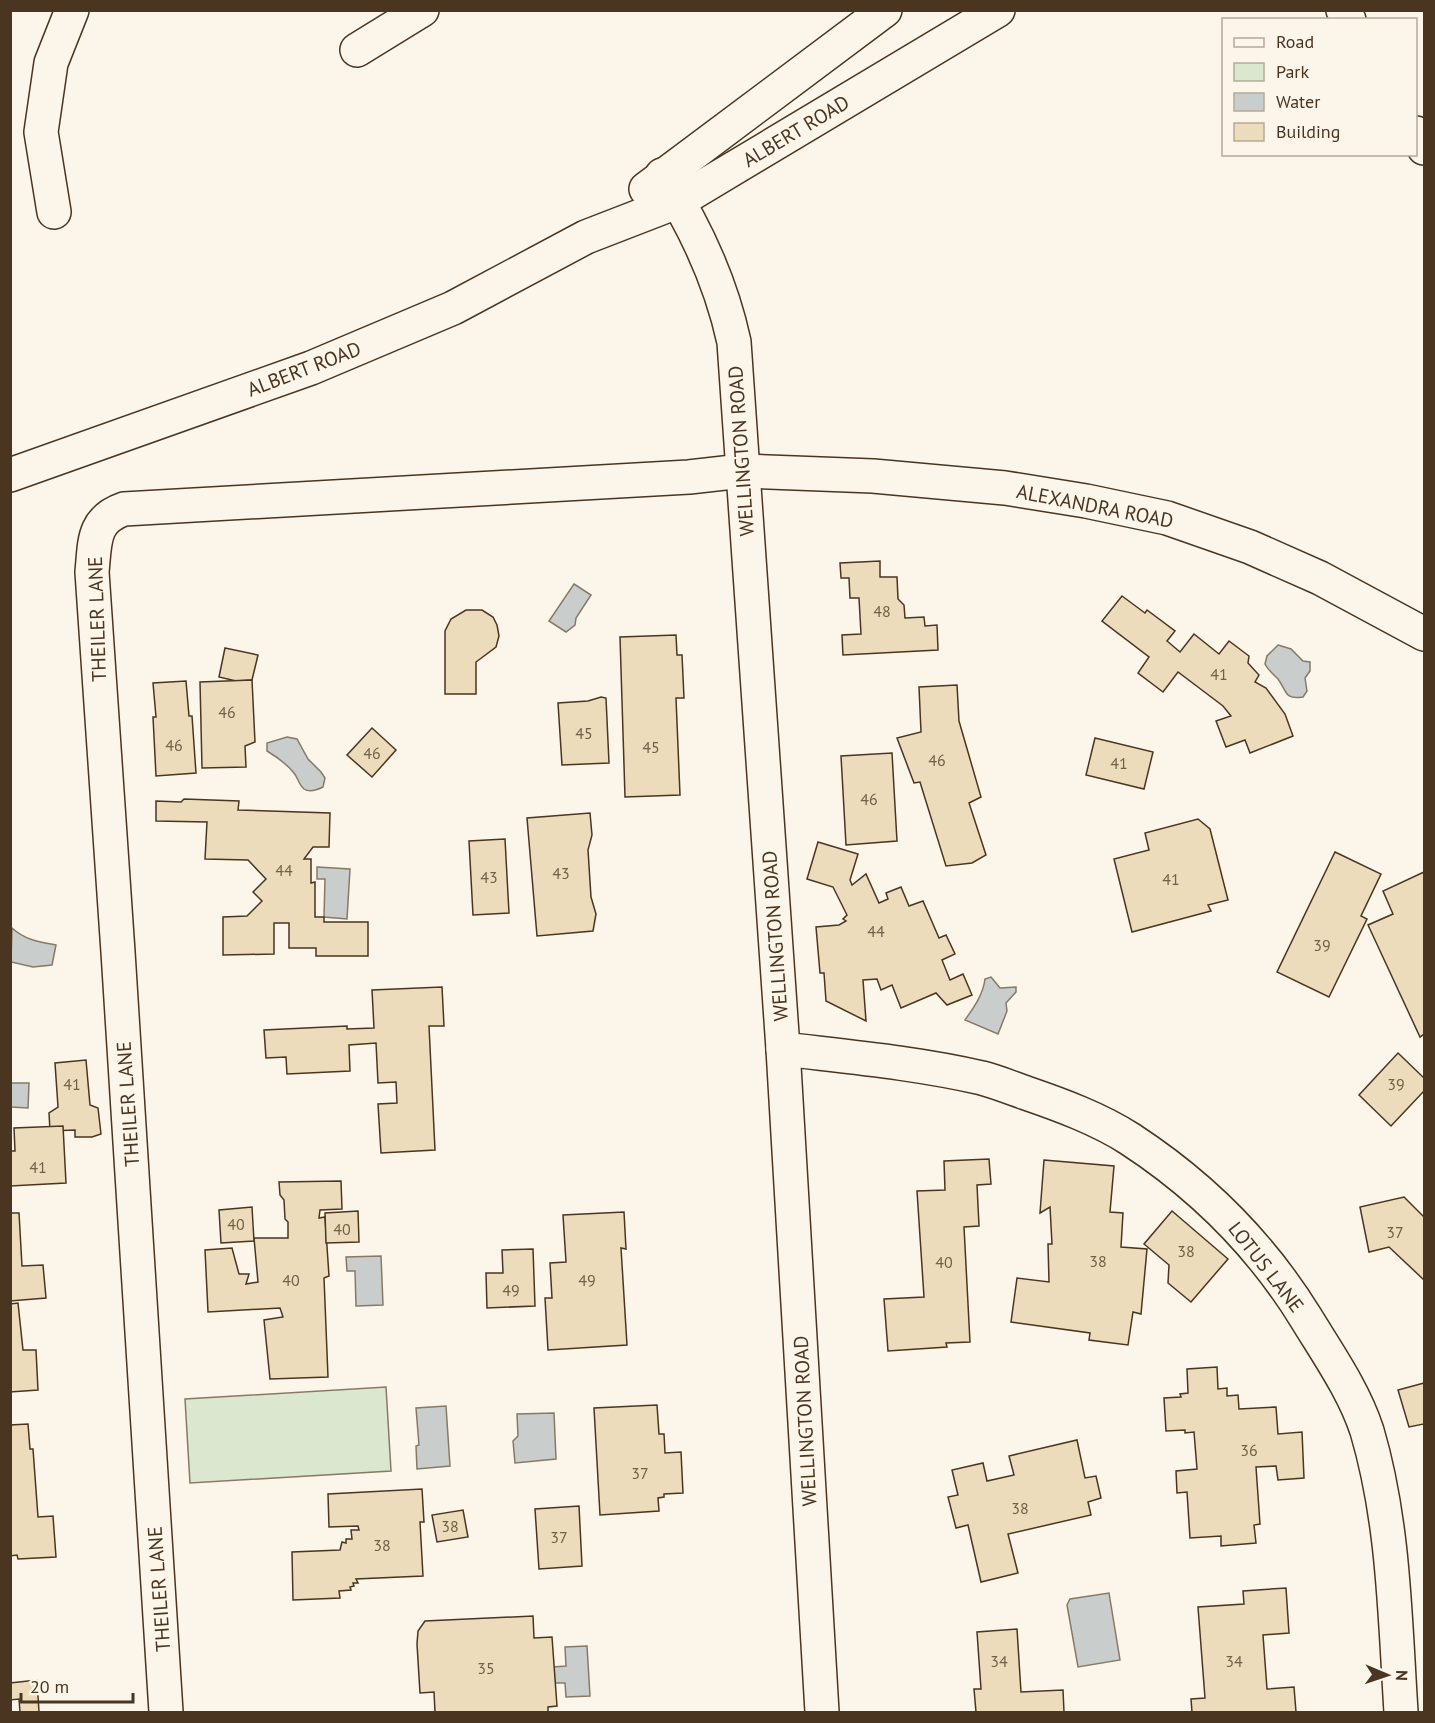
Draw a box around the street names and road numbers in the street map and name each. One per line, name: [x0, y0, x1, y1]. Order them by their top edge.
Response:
street label: ALBERT ROAD: [738, 89, 854, 173]
street label: ALBERT ROAD: [243, 335, 365, 403]
street label: WELLINGTON ROAD: [722, 365, 760, 537]
street label: ALEXANDRA ROAD: [1014, 478, 1176, 534]
street label: THEILER LANE: [82, 556, 112, 682]
street label: WELLINGTON ROAD: [756, 850, 794, 1022]
street label: THEILER LANE: [111, 1040, 145, 1168]
street label: LOTUS LANE: [1222, 1216, 1310, 1318]
street label: WELLINGTON ROAD: [788, 1335, 822, 1507]
street label: THEILER LANE: [142, 1525, 176, 1653]

